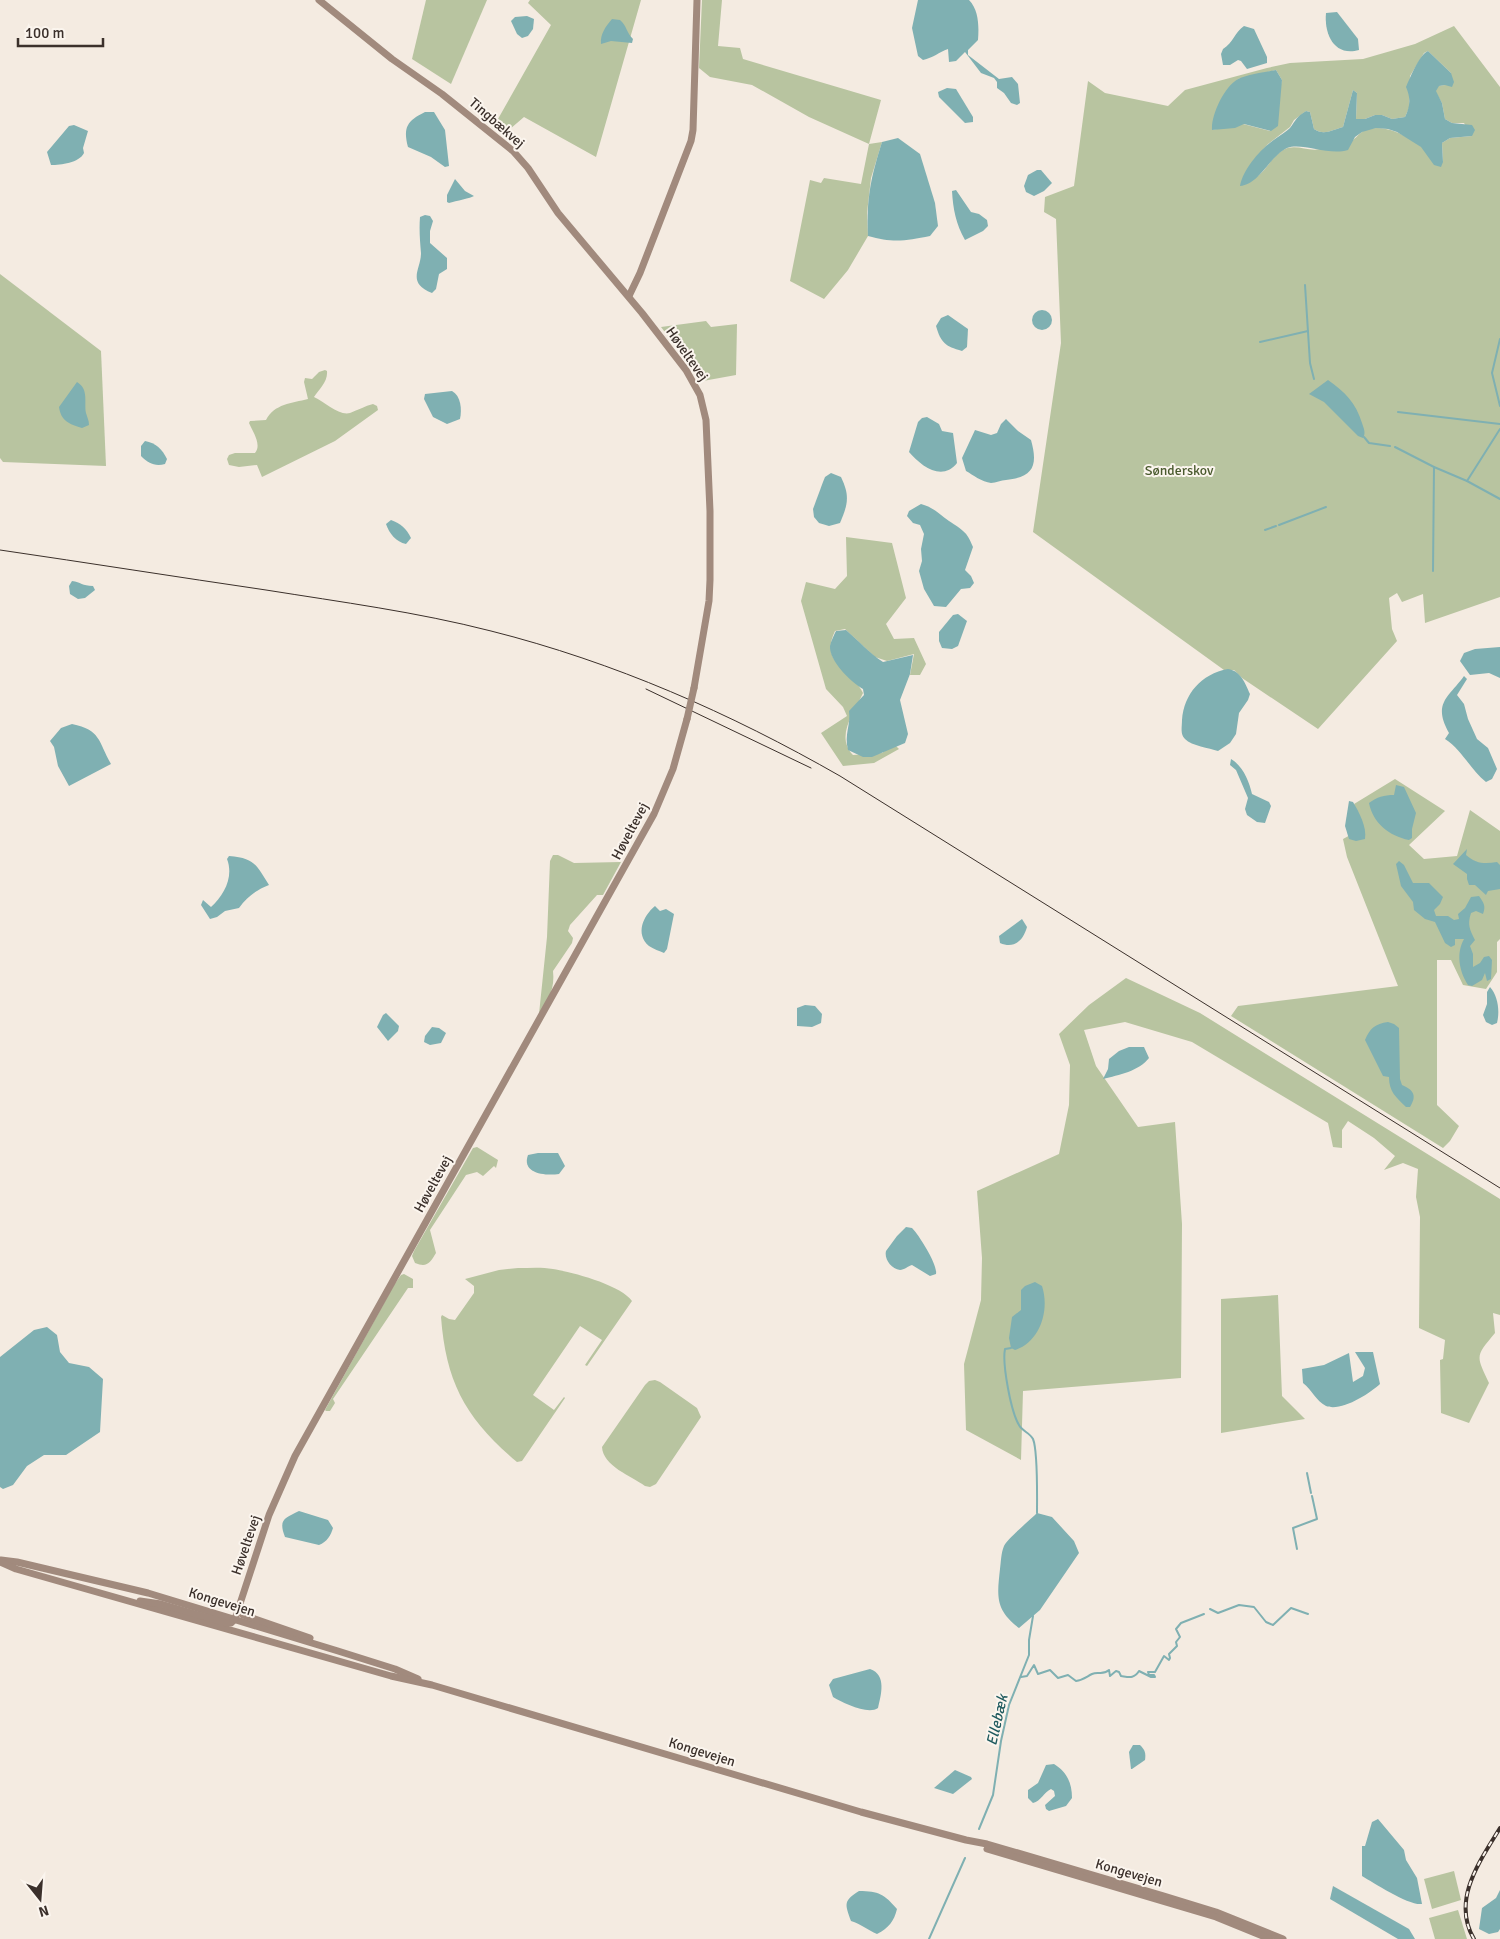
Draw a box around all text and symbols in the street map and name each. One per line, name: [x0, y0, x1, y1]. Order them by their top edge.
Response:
scale bar: [18, 15, 102, 47]
text: 100 m: [25, 24, 65, 42]
street label: Tingbækvej: [466, 94, 528, 152]
street label: Høveltevej: [662, 324, 712, 384]
park label: Sønderskov: [1145, 462, 1214, 479]
street label: Høveltevej: [608, 799, 652, 863]
street label: Høveltevej: [410, 1153, 456, 1215]
street label: Høveltevej: [228, 1513, 264, 1577]
street label: Kongevejen: [187, 1584, 257, 1620]
water label: Ellebæk: [982, 1691, 1012, 1747]
street label: Kongevejen: [667, 1734, 737, 1770]
street label: Kongevejen: [1093, 1855, 1165, 1891]
north arrow: [15, 1874, 65, 1924]
text: N: [37, 1901, 51, 1921]

